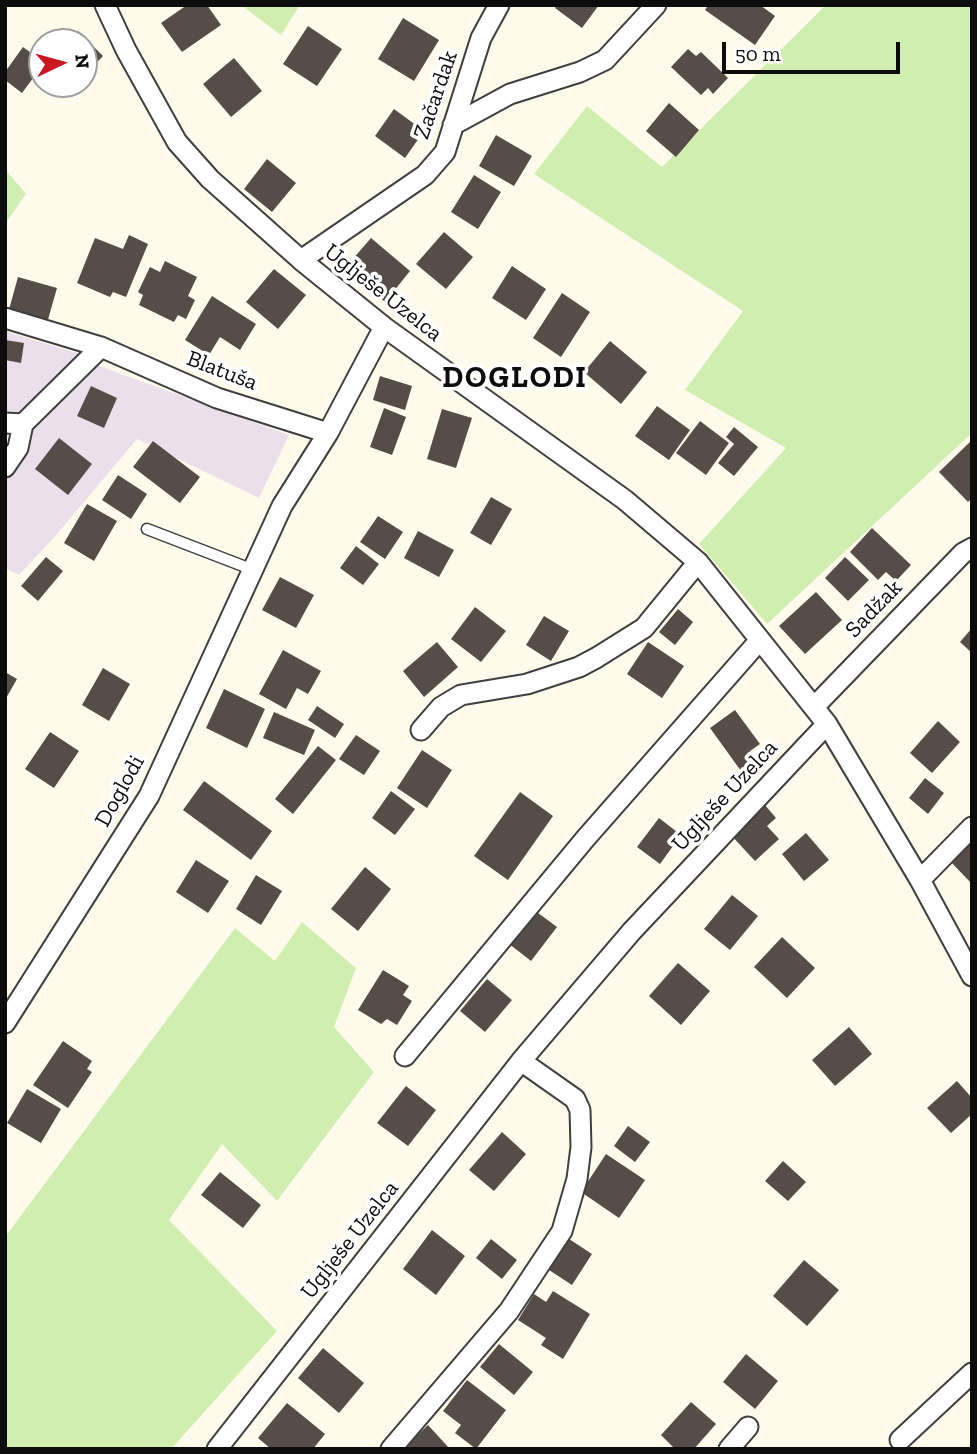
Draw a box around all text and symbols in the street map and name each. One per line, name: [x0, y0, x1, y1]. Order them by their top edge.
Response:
north arrow: [28, 28, 98, 98]
scale bar: [725, 28, 904, 72]
text: 50 m: [735, 41, 781, 66]
street label: Začardak: [408, 47, 464, 143]
text: N: [70, 53, 95, 69]
street label: Uglješe Uzelca: [318, 238, 448, 348]
street label: Blatuša: [183, 345, 261, 397]
district label: DOGLODI: [443, 360, 587, 396]
street label: Sadžak: [840, 574, 908, 644]
street label: Uglješe Uzelca: [666, 735, 784, 857]
street label: Doglodi: [89, 750, 151, 832]
street label: Uglješe Uzelca: [295, 1175, 405, 1305]

